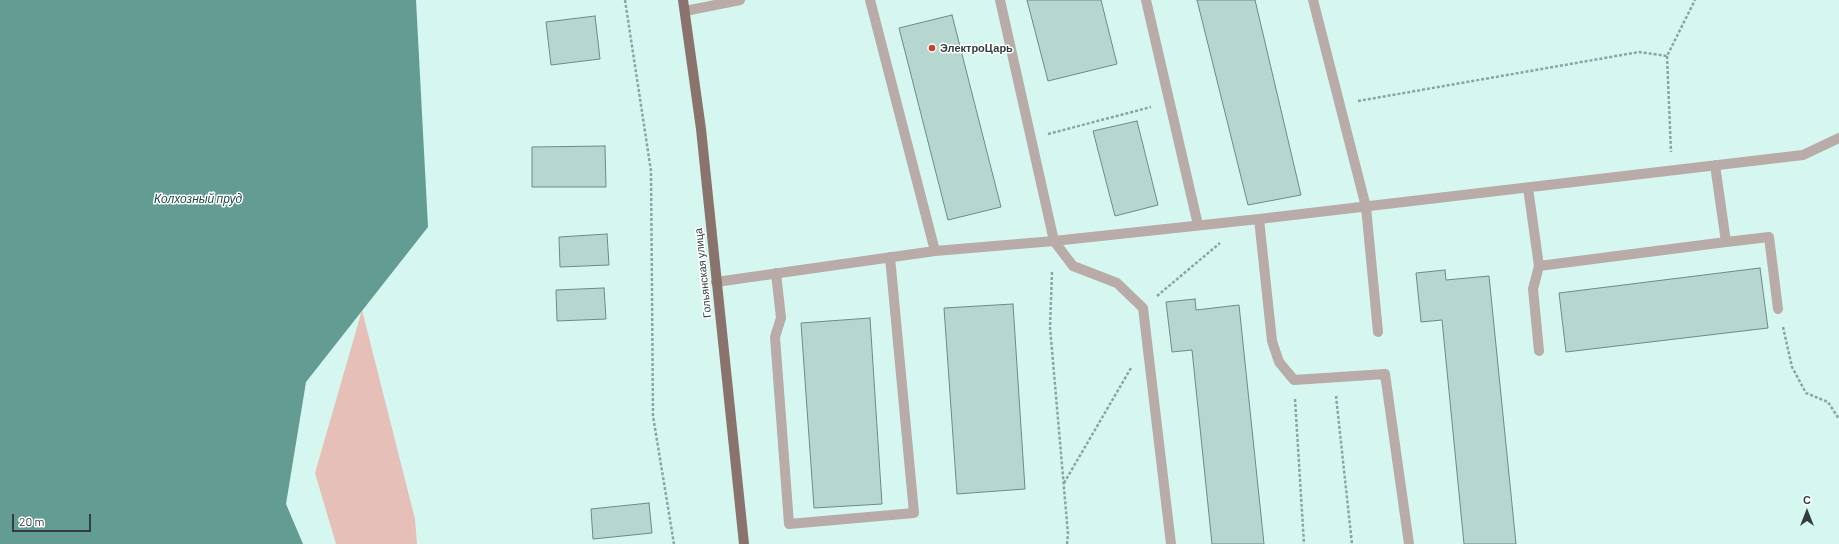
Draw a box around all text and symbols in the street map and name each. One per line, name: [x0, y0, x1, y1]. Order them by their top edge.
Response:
place label: ЭлектроЦарь: [940, 41, 1013, 55]
marker: ЭлектроЦарь: [927, 43, 937, 53]
water label: Колхозный пруд: [154, 192, 242, 206]
street label: Гольянская улица: [692, 227, 714, 319]
north arrow: [1787, 492, 1827, 532]
text: С: [1803, 493, 1811, 506]
scale bar: [14, 506, 93, 532]
text: 20 m: [19, 514, 45, 528]

